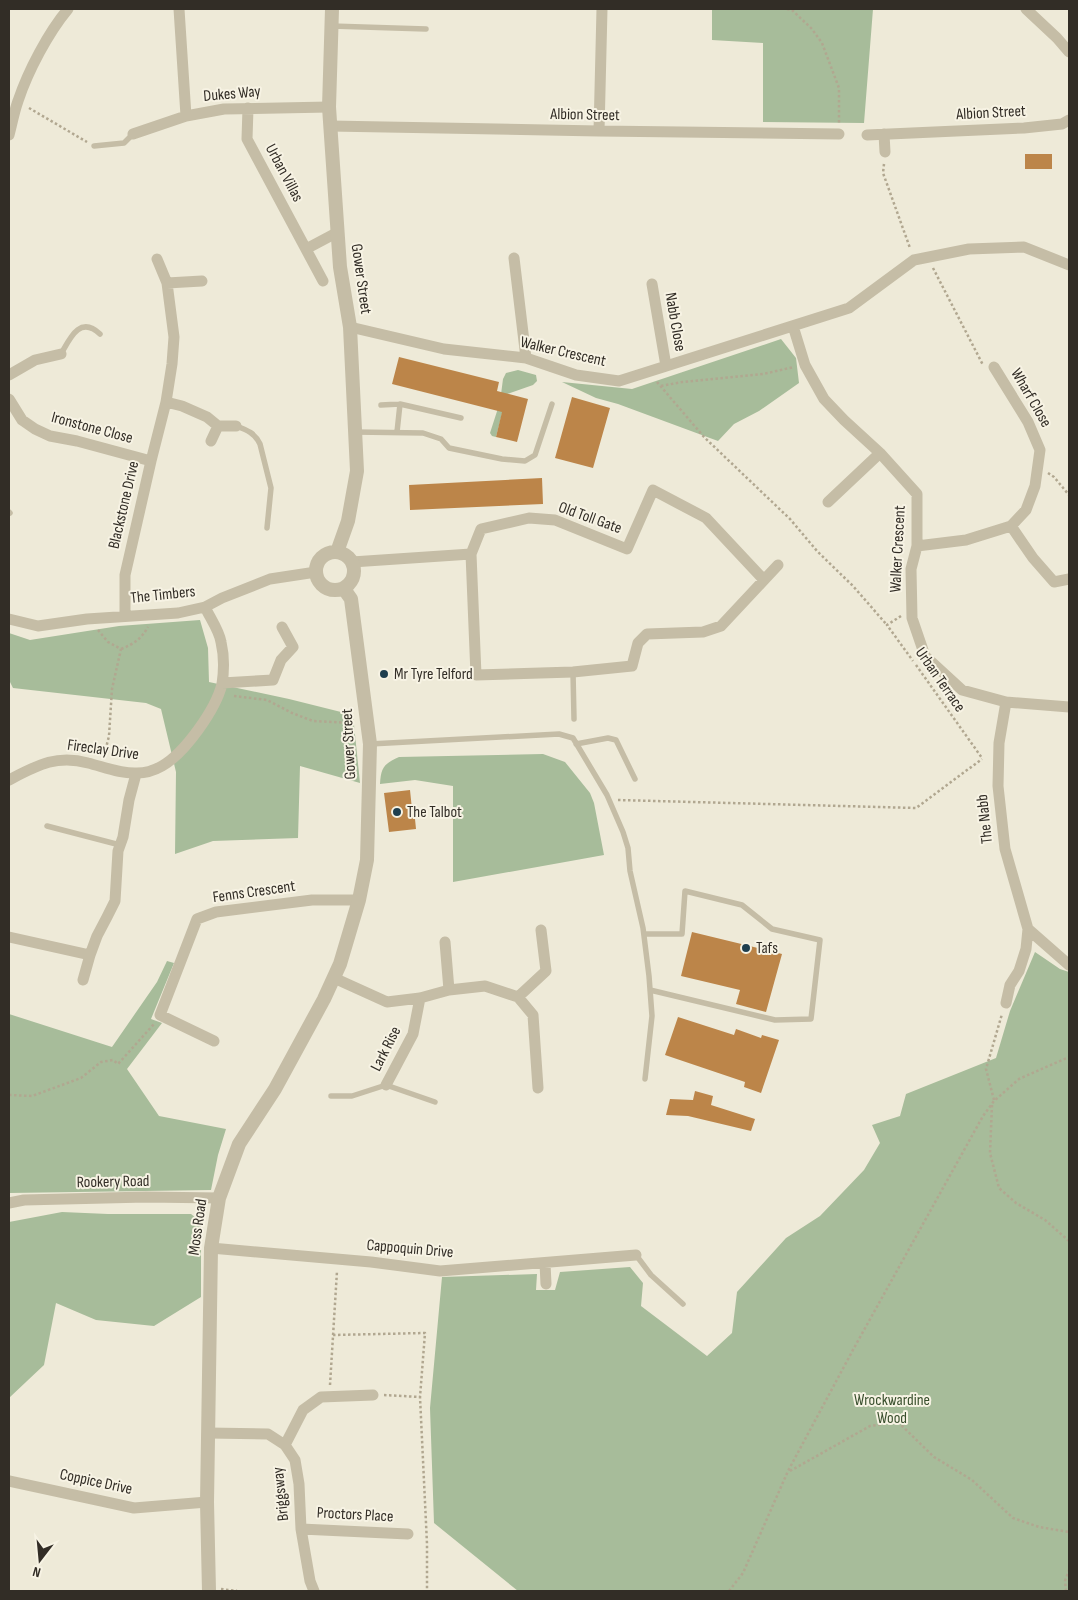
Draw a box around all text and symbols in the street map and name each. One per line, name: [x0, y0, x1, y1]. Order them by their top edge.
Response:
street label: Dukes Way: [203, 82, 261, 106]
street label: Albion Street: [955, 102, 1026, 124]
street label: Albion Street: [549, 105, 620, 125]
street label: Urban Villas: [261, 141, 307, 205]
street label: Gower Street: [347, 243, 375, 316]
street label: Nabb Close: [660, 291, 690, 353]
street label: Walker Crescent: [518, 333, 608, 371]
street label: Wharf Close: [1007, 365, 1055, 431]
street label: Ironstone Close: [49, 408, 135, 448]
street label: Blackstone Drive: [105, 459, 143, 551]
street label: Old Toll Gate: [556, 498, 624, 538]
street label: Walker Crescent: [886, 505, 910, 593]
street label: The Timbers: [130, 582, 197, 608]
street label: Urban Terrace: [911, 644, 969, 716]
place label: Mr Tyre Telford: [394, 665, 473, 684]
marker: Mr Tyre Telford: [378, 668, 390, 680]
street label: Gower Street: [338, 708, 360, 780]
street label: Fireclay Drive: [66, 736, 140, 764]
street label: The Nabb: [973, 793, 997, 845]
place label: The Talbot: [407, 803, 462, 822]
marker: The Talbot: [391, 806, 403, 818]
street label: Fenns Crescent: [212, 877, 297, 907]
place label: Tafs: [756, 939, 778, 958]
marker: Tafs: [740, 942, 752, 954]
street label: Lark Rise: [367, 1023, 405, 1075]
street label: Rookery Road: [76, 1172, 150, 1192]
street label: Moss Road: [185, 1198, 211, 1256]
street label: Cappoquin Drive: [366, 1236, 454, 1262]
park label: Wrockwardine Wood: [854, 1391, 930, 1428]
street label: Coppice Drive: [58, 1465, 134, 1499]
street label: Briggsway: [269, 1466, 293, 1522]
street label: Proctors Place: [316, 1504, 394, 1526]
north arrow: [15, 1535, 65, 1585]
text: N: [31, 1563, 42, 1581]

